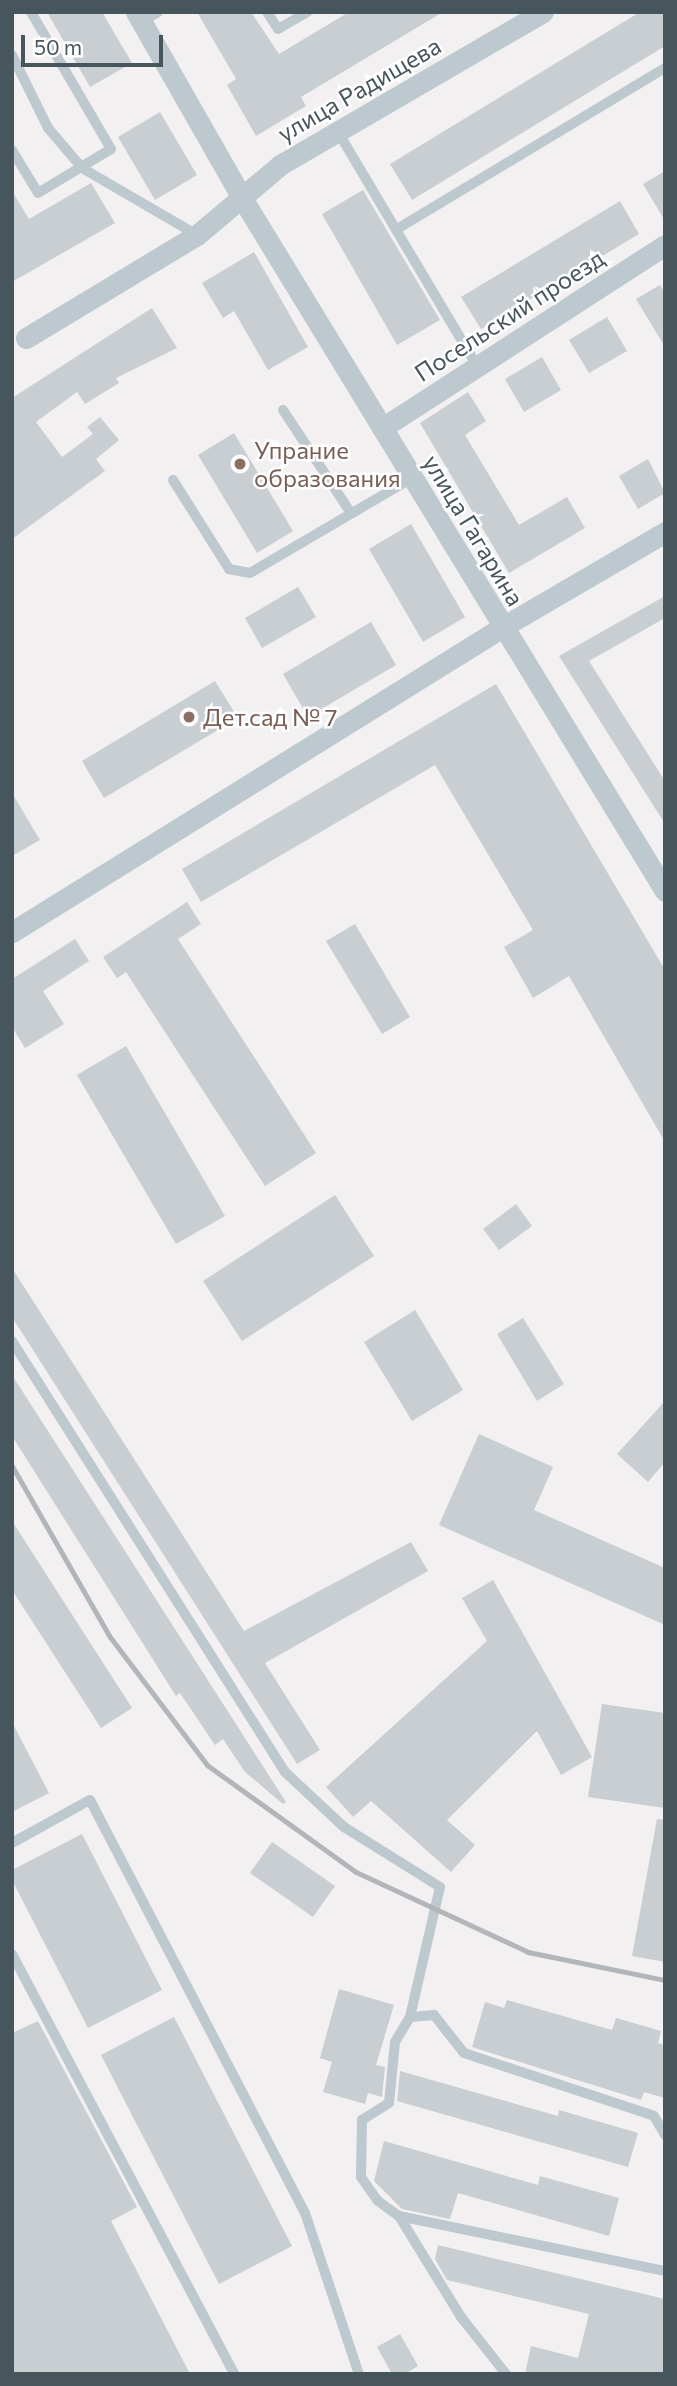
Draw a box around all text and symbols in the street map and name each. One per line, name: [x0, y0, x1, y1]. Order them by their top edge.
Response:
scale bar: [24, 21, 166, 65]
street label: улица Радищева: [272, 31, 446, 147]
text: 50 m: [34, 34, 82, 59]
street label: Посельский проезд: [409, 243, 609, 387]
place label: Упрание образования: [254, 436, 401, 492]
street label: улица Гагарина: [418, 449, 530, 611]
marker: Упрание образования: [232, 456, 248, 472]
place label: Дет.сад № 7: [203, 703, 337, 731]
marker: Дет.сад № 7: [181, 709, 197, 725]

